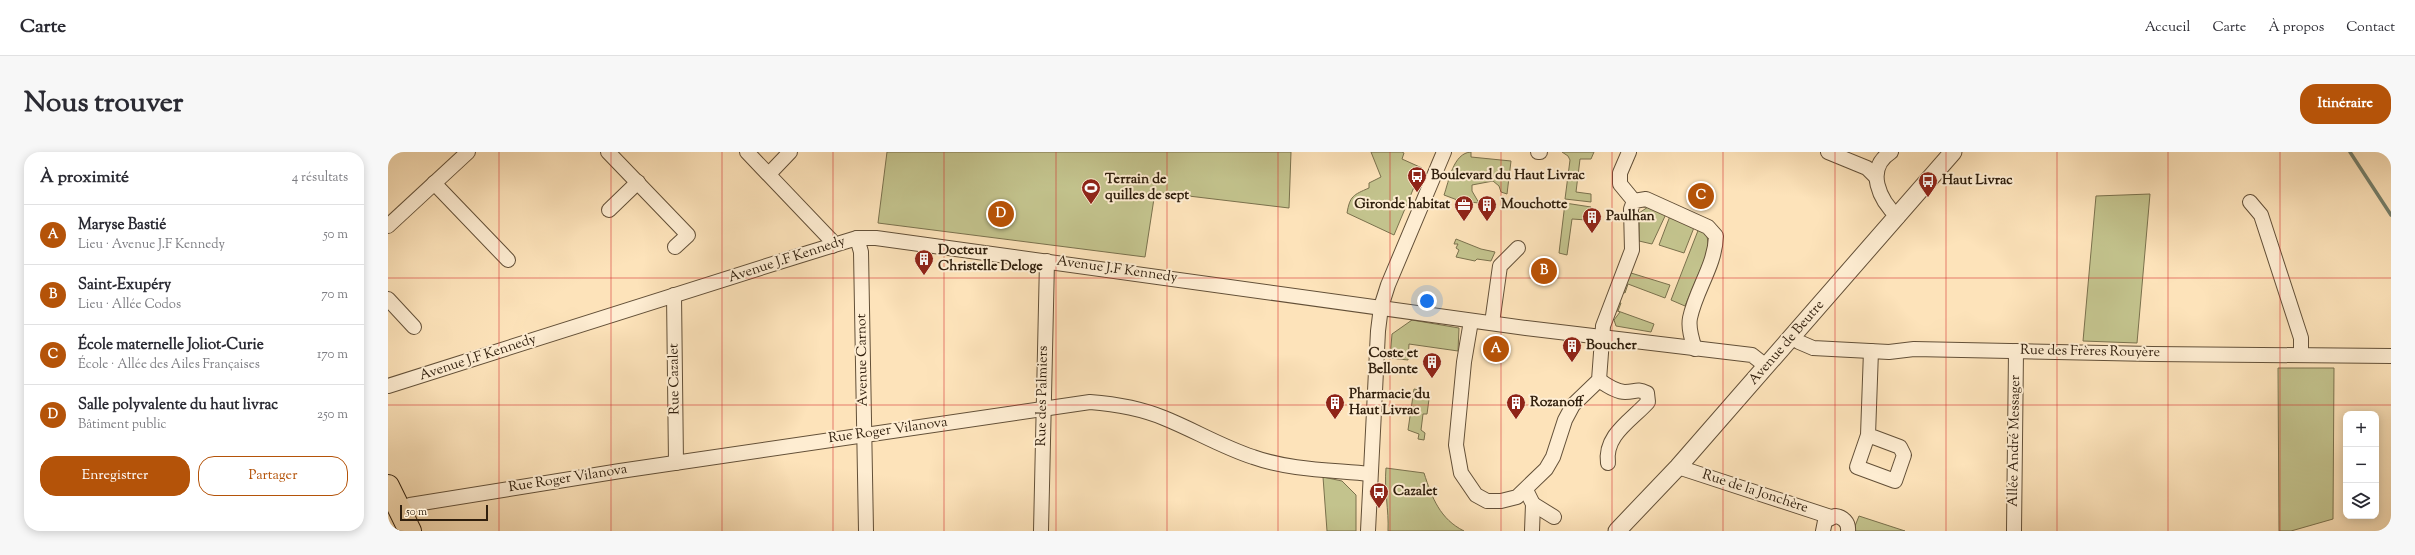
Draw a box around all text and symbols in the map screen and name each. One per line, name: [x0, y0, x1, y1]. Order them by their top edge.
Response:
text: Carte: [20, 14, 66, 41]
text: Accueil: [2145, 18, 2190, 38]
text: Carte: [2212, 18, 2246, 38]
text: À propos: [2268, 18, 2324, 38]
text: Contact: [2346, 18, 2395, 38]
text: Nous trouver: [24, 84, 183, 124]
button: Itinéraire: [2300, 84, 2391, 124]
bus stop icon: Boulevard du Haut Livrac: [1406, 165, 1428, 193]
text: À proximité: [40, 166, 129, 190]
place label: Boulevard du Haut Livrac: [1431, 166, 1586, 186]
text: 4 résultats: [292, 169, 348, 187]
place label: Terrain de quilles de sept: [1105, 170, 1189, 206]
bus stop icon: Haut Livrac: [1917, 170, 1939, 198]
place label: Haut Livrac: [1942, 171, 2013, 191]
sports icon: Terrain de quilles de sept: [1080, 177, 1102, 205]
pin: C: [1688, 181, 1714, 211]
office icon: Gironde habitat: [1453, 194, 1475, 222]
building icon: Mouchotte: [1476, 194, 1498, 222]
place label: Gironde habitat: [1354, 195, 1450, 215]
place label: Mouchotte: [1501, 195, 1568, 215]
pin: D: [988, 199, 1014, 229]
building icon: Paulhan: [1581, 206, 1603, 234]
place label: Paulhan: [1606, 207, 1656, 227]
text: Maryse Bastié: [78, 215, 166, 236]
text: A: [48, 226, 58, 244]
text: 50 m: [323, 226, 348, 244]
street label: Avenue J.F Kennedy: [726, 232, 848, 288]
text: Lieu · Avenue J.F Kennedy: [78, 236, 225, 254]
place label: Docteur Christelle Deloge: [938, 241, 1043, 277]
building icon: Docteur Christelle Deloge: [913, 248, 935, 276]
street label: Avenue J.F Kennedy: [1055, 252, 1179, 288]
pin: B: [1531, 256, 1557, 286]
text: Saint-Exupéry: [78, 275, 171, 296]
text: B: [49, 286, 57, 304]
text: 70 m: [321, 286, 348, 304]
your location: [1417, 291, 1437, 311]
text: Lieu · Allée Codos: [78, 296, 181, 314]
street label: Avenue de Beutre: [1744, 296, 1830, 390]
street label: Avenue Carnot: [852, 313, 874, 407]
street label: Avenue J.F Kennedy: [417, 330, 539, 386]
pin: A: [1483, 334, 1509, 364]
text: École maternelle Joliot-Curie: [78, 335, 264, 356]
building icon: Boucher: [1561, 335, 1583, 363]
place label: Boucher: [1586, 336, 1637, 356]
street label: Rue des Frères Rouyère: [2020, 341, 2160, 363]
street label: Rue Cazalet: [664, 343, 686, 415]
place label: Coste et Bellonte: [1368, 344, 1418, 380]
street label: Rue des Palmiers: [1032, 345, 1054, 447]
text: C: [48, 346, 58, 364]
text: 170 m: [317, 346, 348, 364]
building icon: Coste et Bellonte: [1421, 351, 1443, 379]
text: École · Allée des Ailes Françaises: [78, 356, 260, 374]
street label: Allée André Messager: [2004, 374, 2026, 507]
place label: Pharmacie du Haut Livrac: [1349, 385, 1431, 421]
building icon: Pharmacie du Haut Livrac: [1324, 392, 1346, 420]
building icon: Rozanoff: [1505, 392, 1527, 420]
place label: Rozanoff: [1530, 393, 1585, 413]
text: Salle polyvalente du haut livrac: [78, 395, 278, 416]
text: D: [48, 406, 58, 424]
text: 250 m: [317, 406, 348, 424]
map controls: [2343, 411, 2379, 519]
button: +: [2343, 411, 2379, 447]
street label: Rue Roger Vilanova: [827, 413, 949, 449]
text: Bâtiment public: [78, 416, 166, 434]
button: −: [2343, 447, 2379, 483]
button: Enregistrer: [40, 456, 190, 496]
button: Partager: [198, 456, 348, 496]
street label: Rue Roger Vilanova: [507, 460, 629, 498]
street label: Rue de la Jonchère: [1699, 465, 1811, 519]
bus stop icon: Cazalet: [1368, 481, 1390, 509]
place label: Cazalet: [1393, 482, 1438, 502]
button: layers: [2343, 483, 2379, 519]
scale bar: [400, 503, 488, 522]
text: 50 m: [406, 504, 427, 520]

